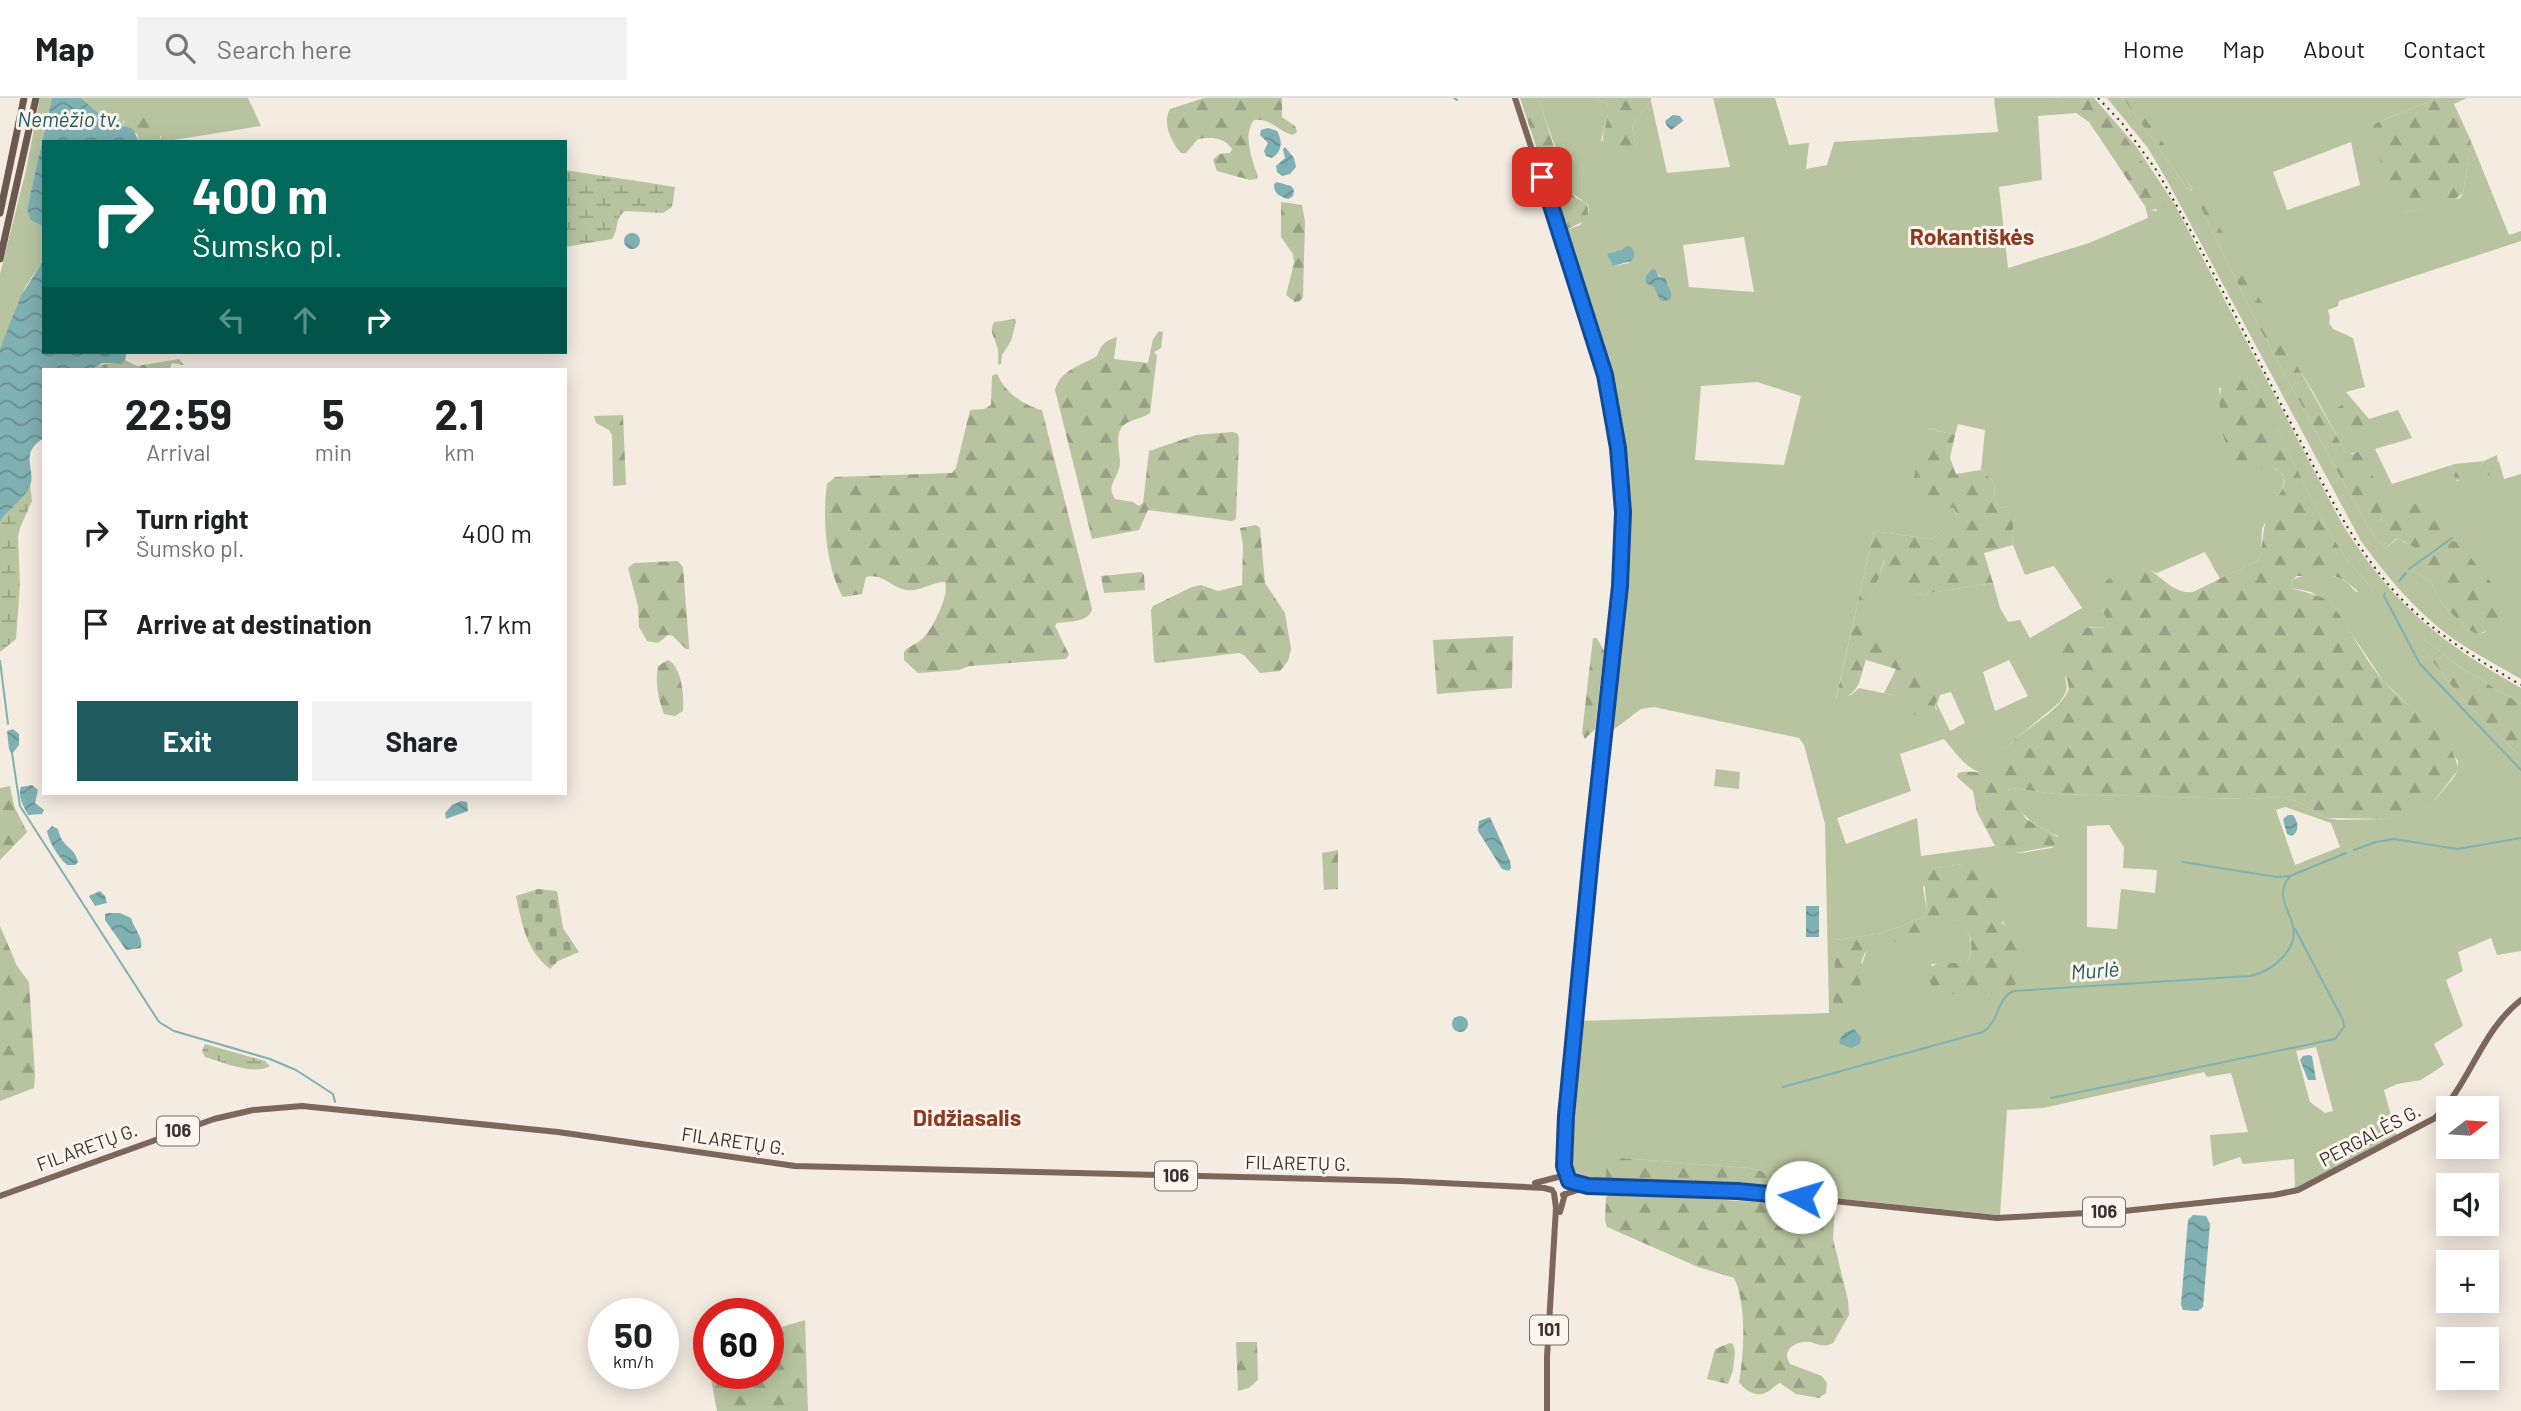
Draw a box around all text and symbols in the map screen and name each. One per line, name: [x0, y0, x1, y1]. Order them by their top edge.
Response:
search box: [137, 17, 627, 80]
text: Map: [35, 28, 95, 68]
icon: search: [161, 29, 199, 67]
text: Search here: [217, 33, 352, 64]
text: Home: [2123, 34, 2184, 63]
text: Map: [2222, 34, 2265, 63]
text: About: [2303, 34, 2365, 63]
text: Contact: [2403, 34, 2486, 63]
water label: Nemėžio tv.: [17, 106, 121, 131]
pin: [1512, 147, 1572, 207]
icon: arrive: [1523, 158, 1561, 196]
text: 400 m: [192, 165, 328, 224]
icon: right: [77, 168, 168, 259]
district label: Rokantiškės: [1910, 222, 2034, 250]
text: Šumsko pl.: [192, 225, 343, 263]
icon: left: [213, 301, 251, 339]
icon: ahead: [286, 301, 324, 339]
icon: right: [359, 301, 397, 339]
text: 22:59: [125, 388, 232, 438]
text: 5: [322, 388, 345, 438]
text: 2.1: [435, 388, 484, 438]
text: Arrival: [146, 438, 210, 466]
text: min: [315, 438, 352, 466]
text: km: [444, 438, 475, 466]
text: Turn right: [136, 503, 249, 534]
icon: right: [77, 514, 115, 552]
text: 400 m: [462, 517, 532, 548]
text: Šumsko pl.: [136, 534, 244, 562]
icon: arrive: [77, 605, 115, 643]
text: Arrive at destination: [136, 608, 372, 639]
text: 1.7 km: [464, 608, 532, 639]
button: Exit: [77, 701, 298, 781]
button: Share: [312, 701, 532, 781]
water label: Murlė: [2070, 955, 2120, 984]
north arrow: [2436, 1096, 2499, 1158]
map controls: [2436, 1096, 2499, 1390]
street label: PERGALĖS G.: [2315, 1098, 2424, 1171]
district label: Didžiasalis: [913, 1103, 1021, 1131]
road number: 106: [157, 1116, 199, 1146]
street label: FILARETŲ G.: [33, 1118, 140, 1175]
street label: FILARETŲ G.: [680, 1122, 788, 1159]
street label: FILARETŲ G.: [1245, 1150, 1351, 1175]
position arrow: [1764, 1160, 1838, 1234]
road number: 106: [1155, 1162, 1197, 1190]
button: sound: [2436, 1173, 2499, 1236]
road number: 106: [2083, 1198, 2125, 1226]
button: +: [2436, 1250, 2499, 1313]
speed limit sign: 60: [693, 1298, 784, 1389]
text: 50: [614, 1313, 653, 1355]
road number: 101: [1530, 1316, 1568, 1344]
button: −: [2436, 1327, 2499, 1390]
text: km/h: [613, 1350, 654, 1372]

